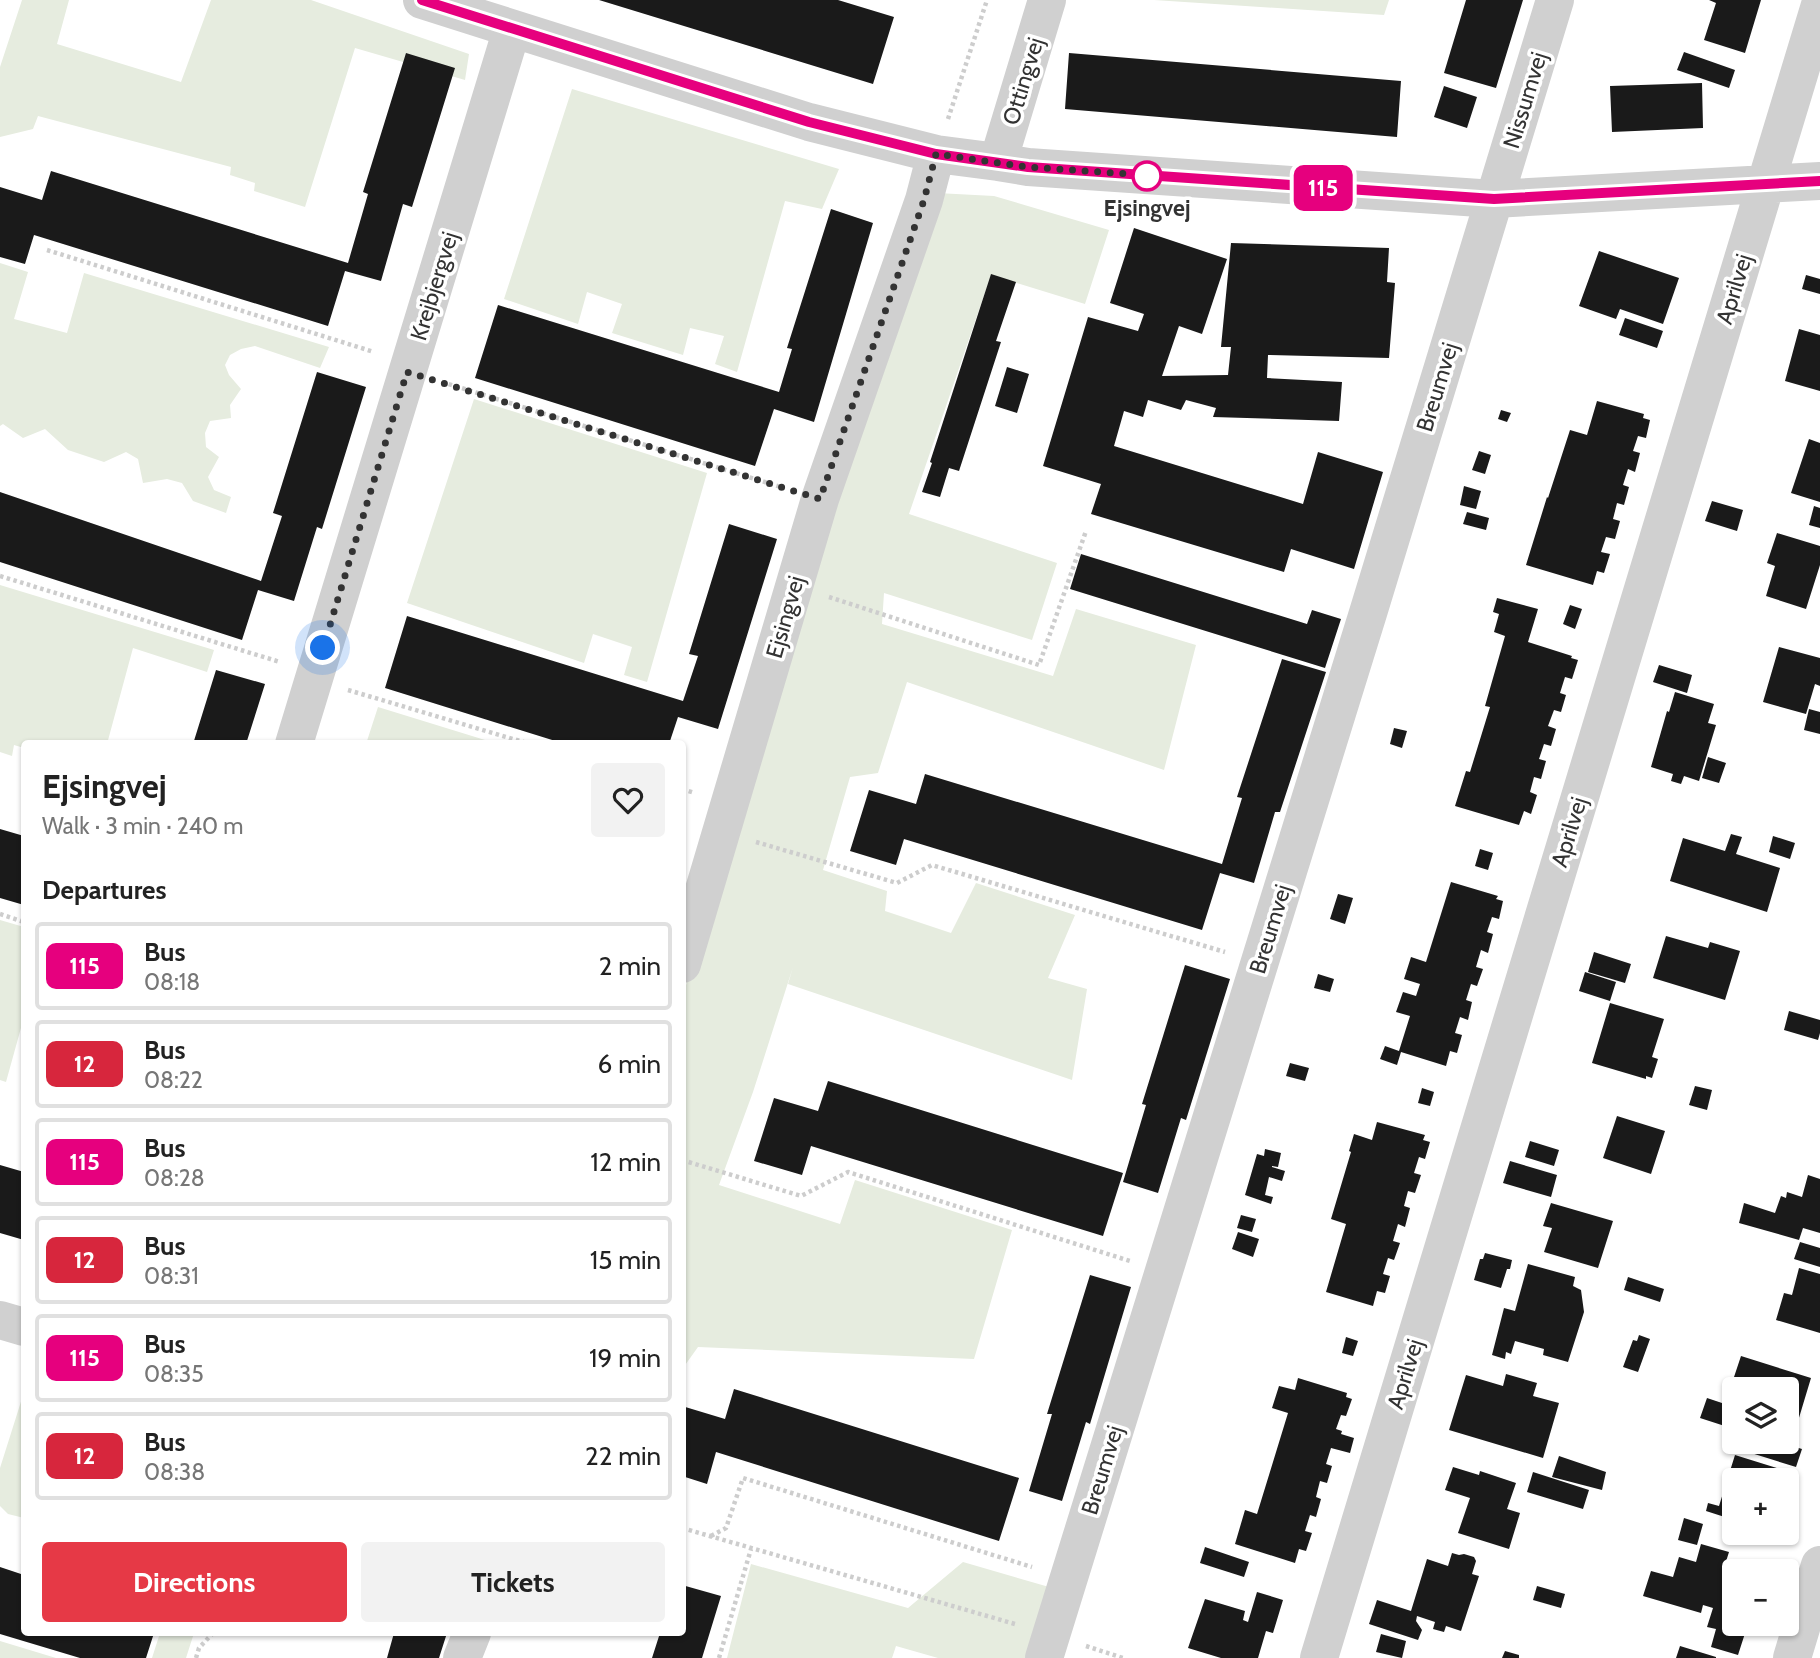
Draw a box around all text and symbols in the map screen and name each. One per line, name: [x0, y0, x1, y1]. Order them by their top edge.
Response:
street label: Ottingvej: [996, 34, 1050, 128]
street label: Nissumvej: [1497, 48, 1553, 152]
marker: Ejsingvej: [1132, 161, 1162, 191]
line badge: 115: [1283, 165, 1363, 211]
text: 115: [1308, 173, 1338, 202]
place label: Ejsingvej: [1104, 194, 1190, 222]
street label: Krejbjergvej: [404, 228, 464, 344]
street label: Aprilvej: [1710, 250, 1758, 328]
street label: Breumvej: [1410, 339, 1464, 435]
street label: Ejsingvej: [760, 572, 810, 662]
your location: [305, 630, 340, 665]
button: heart: [591, 763, 665, 837]
text: Ejsingvej: [42, 766, 167, 806]
street label: Aprilvej: [1545, 793, 1593, 871]
text: Walk · 3 min · 240 m: [42, 812, 244, 840]
text: Departures: [42, 874, 166, 906]
street label: Breumvej: [1243, 881, 1297, 977]
text: Bus: [144, 936, 185, 968]
text: 2 min: [599, 950, 661, 982]
text: 115: [69, 951, 100, 980]
text: 08:18: [144, 968, 200, 996]
text: Bus: [144, 1034, 185, 1066]
text: 6 min: [598, 1048, 661, 1080]
text: 12: [74, 1049, 95, 1078]
text: 08:22: [144, 1066, 203, 1094]
text: Bus: [144, 1132, 185, 1164]
text: 12 min: [590, 1146, 661, 1178]
text: 115: [69, 1147, 100, 1176]
text: 08:28: [144, 1164, 205, 1192]
text: Bus: [144, 1230, 185, 1262]
text: 15 min: [590, 1244, 661, 1276]
text: 12: [74, 1245, 95, 1274]
text: 08:31: [144, 1262, 199, 1290]
text: Bus: [144, 1328, 185, 1360]
street label: Aprilvej: [1381, 1335, 1429, 1413]
text: 19 min: [589, 1342, 661, 1374]
text: 115: [69, 1343, 100, 1372]
text: 08:35: [144, 1360, 204, 1388]
map controls: [1722, 1377, 1799, 1636]
button: layers: [1722, 1377, 1799, 1454]
street label: Breumvej: [1075, 1422, 1129, 1518]
text: Bus: [144, 1426, 185, 1458]
text: 22 min: [585, 1440, 661, 1472]
text: 12: [74, 1441, 95, 1470]
text: 08:38: [144, 1458, 205, 1486]
button: +: [1722, 1468, 1799, 1545]
button: Directions: [42, 1542, 347, 1622]
button: Tickets: [361, 1542, 665, 1622]
button: −: [1722, 1559, 1799, 1636]

